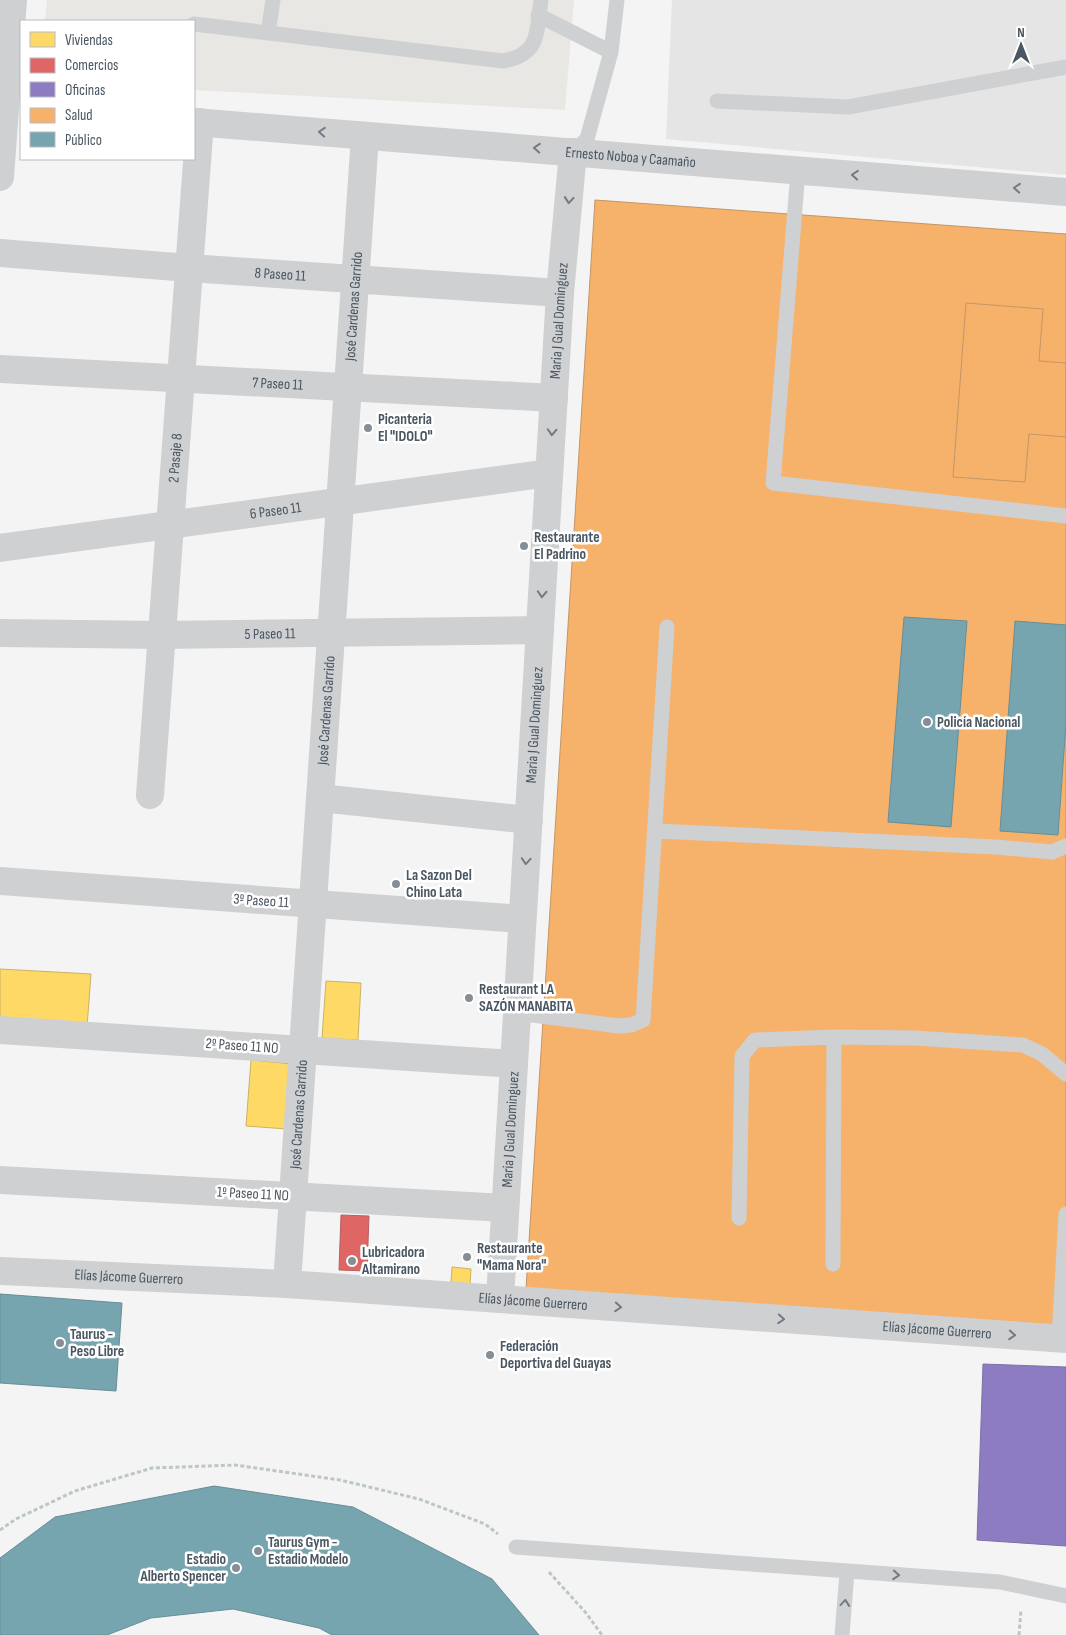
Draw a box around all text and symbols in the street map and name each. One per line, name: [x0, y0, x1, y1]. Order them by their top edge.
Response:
legend: [20, 20, 195, 160]
north arrow: [996, 20, 1046, 70]
text: N: [1017, 24, 1025, 41]
text: Viviendas: [65, 31, 113, 50]
text: Comercios: [65, 56, 119, 75]
text: Oficinas: [65, 81, 105, 100]
text: Salud: [65, 106, 93, 125]
one-way arrow: [318, 127, 326, 138]
text: Público: [65, 131, 102, 150]
street label: Ernesto Noboa y Caamaño: [565, 142, 697, 172]
one-way arrow: [532, 143, 540, 154]
one-way arrow: [851, 170, 859, 181]
one-way arrow: [1013, 183, 1021, 194]
one-way arrow: [564, 197, 575, 205]
street label: José Cardenas Garrido: [340, 251, 367, 362]
street label: Maria J Gual Dominguez: [545, 261, 572, 379]
street label: 8 Paseo 11: [254, 263, 307, 285]
street label: 7 Paseo 11: [252, 373, 304, 394]
place label: Picanteria El "IDOLO": [378, 410, 433, 446]
marker: Picanteria El "IDOLO": [362, 422, 374, 434]
one-way arrow: [546, 428, 557, 436]
street label: 2 Pasaje 8: [164, 433, 186, 483]
street label: 6 Paseo 11: [249, 497, 303, 523]
place label: Restaurante El Padrino: [534, 528, 600, 564]
marker: Restaurante El Padrino: [518, 540, 530, 552]
one-way arrow: [537, 591, 548, 599]
street label: 5 Paseo 11: [244, 624, 296, 643]
street label: José Cardenas Garrido: [313, 655, 339, 767]
street label: Maria J Gual Dominguez: [521, 666, 547, 784]
place label: Policía Nacional: [937, 713, 1020, 732]
marker: Policía Nacional: [921, 716, 933, 728]
one-way arrow: [521, 858, 532, 866]
place label: La Sazon Del Chino Lata: [406, 866, 472, 902]
marker: La Sazon Del Chino Lata: [390, 878, 402, 890]
street label: 3º Paseo 11: [233, 890, 290, 912]
place label: Restaurant LA SAZÓN MANABITA: [479, 980, 574, 1016]
marker: Restaurant LA SAZÓN MANABITA: [463, 992, 475, 1004]
street label: 2º Paseo 11 NO: [205, 1034, 279, 1058]
street label: José Cardenas Garrido: [285, 1059, 312, 1171]
street label: Maria J Gual Dominguez: [497, 1070, 523, 1188]
street label: 1º Paseo 11 NO: [217, 1183, 289, 1205]
place label: Restaurante "Mama Nora": [477, 1239, 546, 1275]
place label: Lubricadora Altamirano: [361, 1243, 425, 1279]
marker: Restaurante "Mama Nora": [461, 1251, 473, 1263]
marker: Lubricadora Altamirano: [346, 1255, 358, 1267]
street label: Elías Jácome Guerrero: [74, 1265, 184, 1289]
street label: Elías Jácome Guerrero: [478, 1288, 588, 1315]
one-way arrow: [615, 1301, 623, 1312]
one-way arrow: [777, 1313, 785, 1324]
street label: Elías Jácome Guerrero: [882, 1317, 992, 1343]
place label: Taurus - Peso Libre: [70, 1325, 124, 1361]
one-way arrow: [1009, 1329, 1017, 1340]
marker: Taurus - Peso Libre: [54, 1337, 66, 1349]
place label: Federación Deportiva del Guayas: [500, 1337, 612, 1373]
marker: Federación Deportiva del Guayas: [484, 1349, 496, 1361]
place label: Taurus Gym - Estadio Modelo: [268, 1533, 348, 1569]
marker: Taurus Gym - Estadio Modelo: [252, 1545, 264, 1557]
place label: Estadio Alberto Spencer: [139, 1550, 226, 1586]
marker: Estadio Alberto Spencer: [230, 1562, 242, 1574]
one-way arrow: [892, 1570, 900, 1581]
one-way arrow: [839, 1599, 850, 1607]

